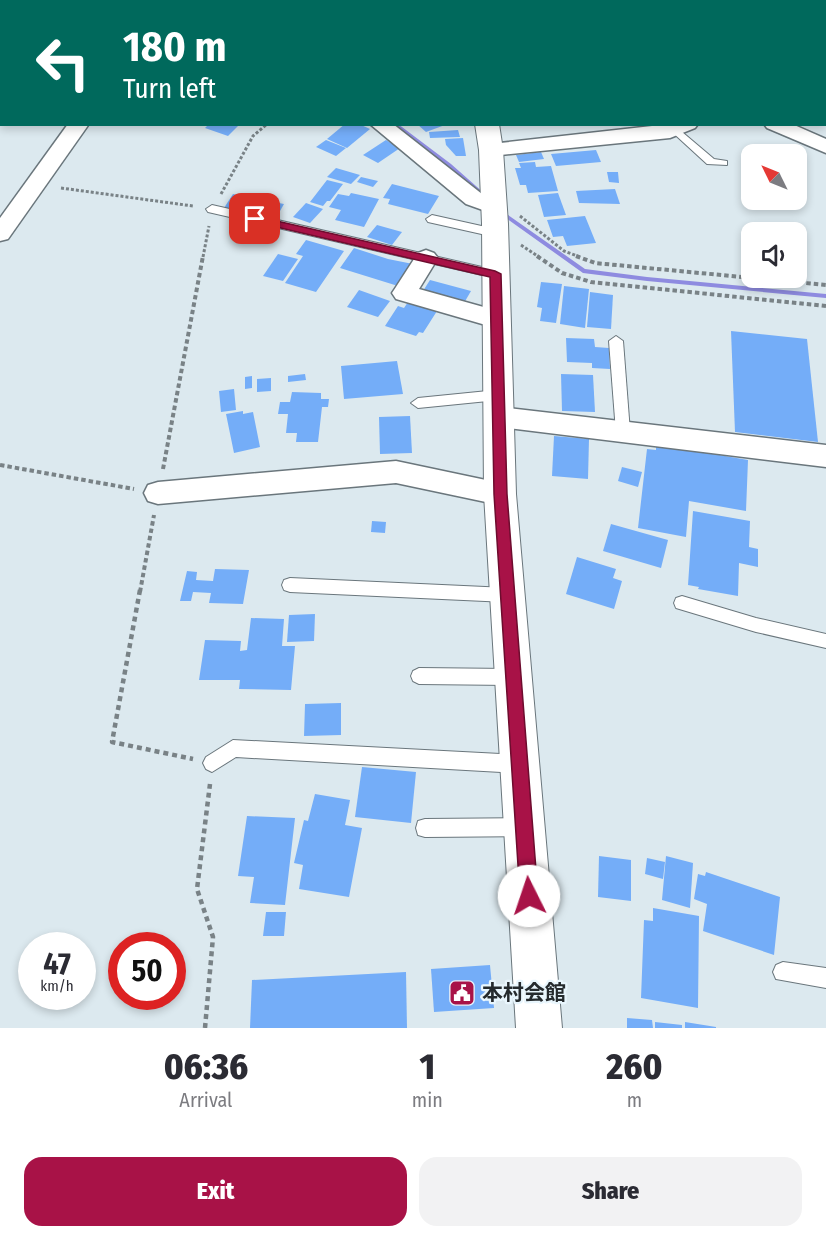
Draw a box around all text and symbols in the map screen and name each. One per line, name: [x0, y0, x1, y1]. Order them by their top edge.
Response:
text: 180 m: [123, 22, 227, 72]
icon: left: [24, 24, 102, 102]
text: Turn left: [123, 73, 216, 105]
north arrow: [741, 144, 807, 210]
map controls: [741, 144, 807, 288]
pin: [229, 193, 280, 244]
icon: arrive: [238, 202, 271, 235]
button: sound: [741, 222, 807, 288]
position arrow: [497, 864, 561, 928]
speed limit sign: 50: [108, 932, 186, 1010]
text: 47: [43, 946, 71, 982]
text: km/h: [40, 977, 74, 995]
public building icon: 本村会館: [447, 978, 477, 1008]
place label: 本村会館: [482, 980, 566, 1006]
text: 06:36: [164, 1045, 248, 1089]
text: 1: [419, 1045, 435, 1089]
text: 260: [606, 1045, 662, 1089]
text: Arrival: [179, 1088, 232, 1112]
text: min: [412, 1088, 443, 1112]
text: m: [627, 1088, 642, 1112]
button: Exit: [24, 1157, 407, 1226]
button: Share: [419, 1157, 802, 1226]

